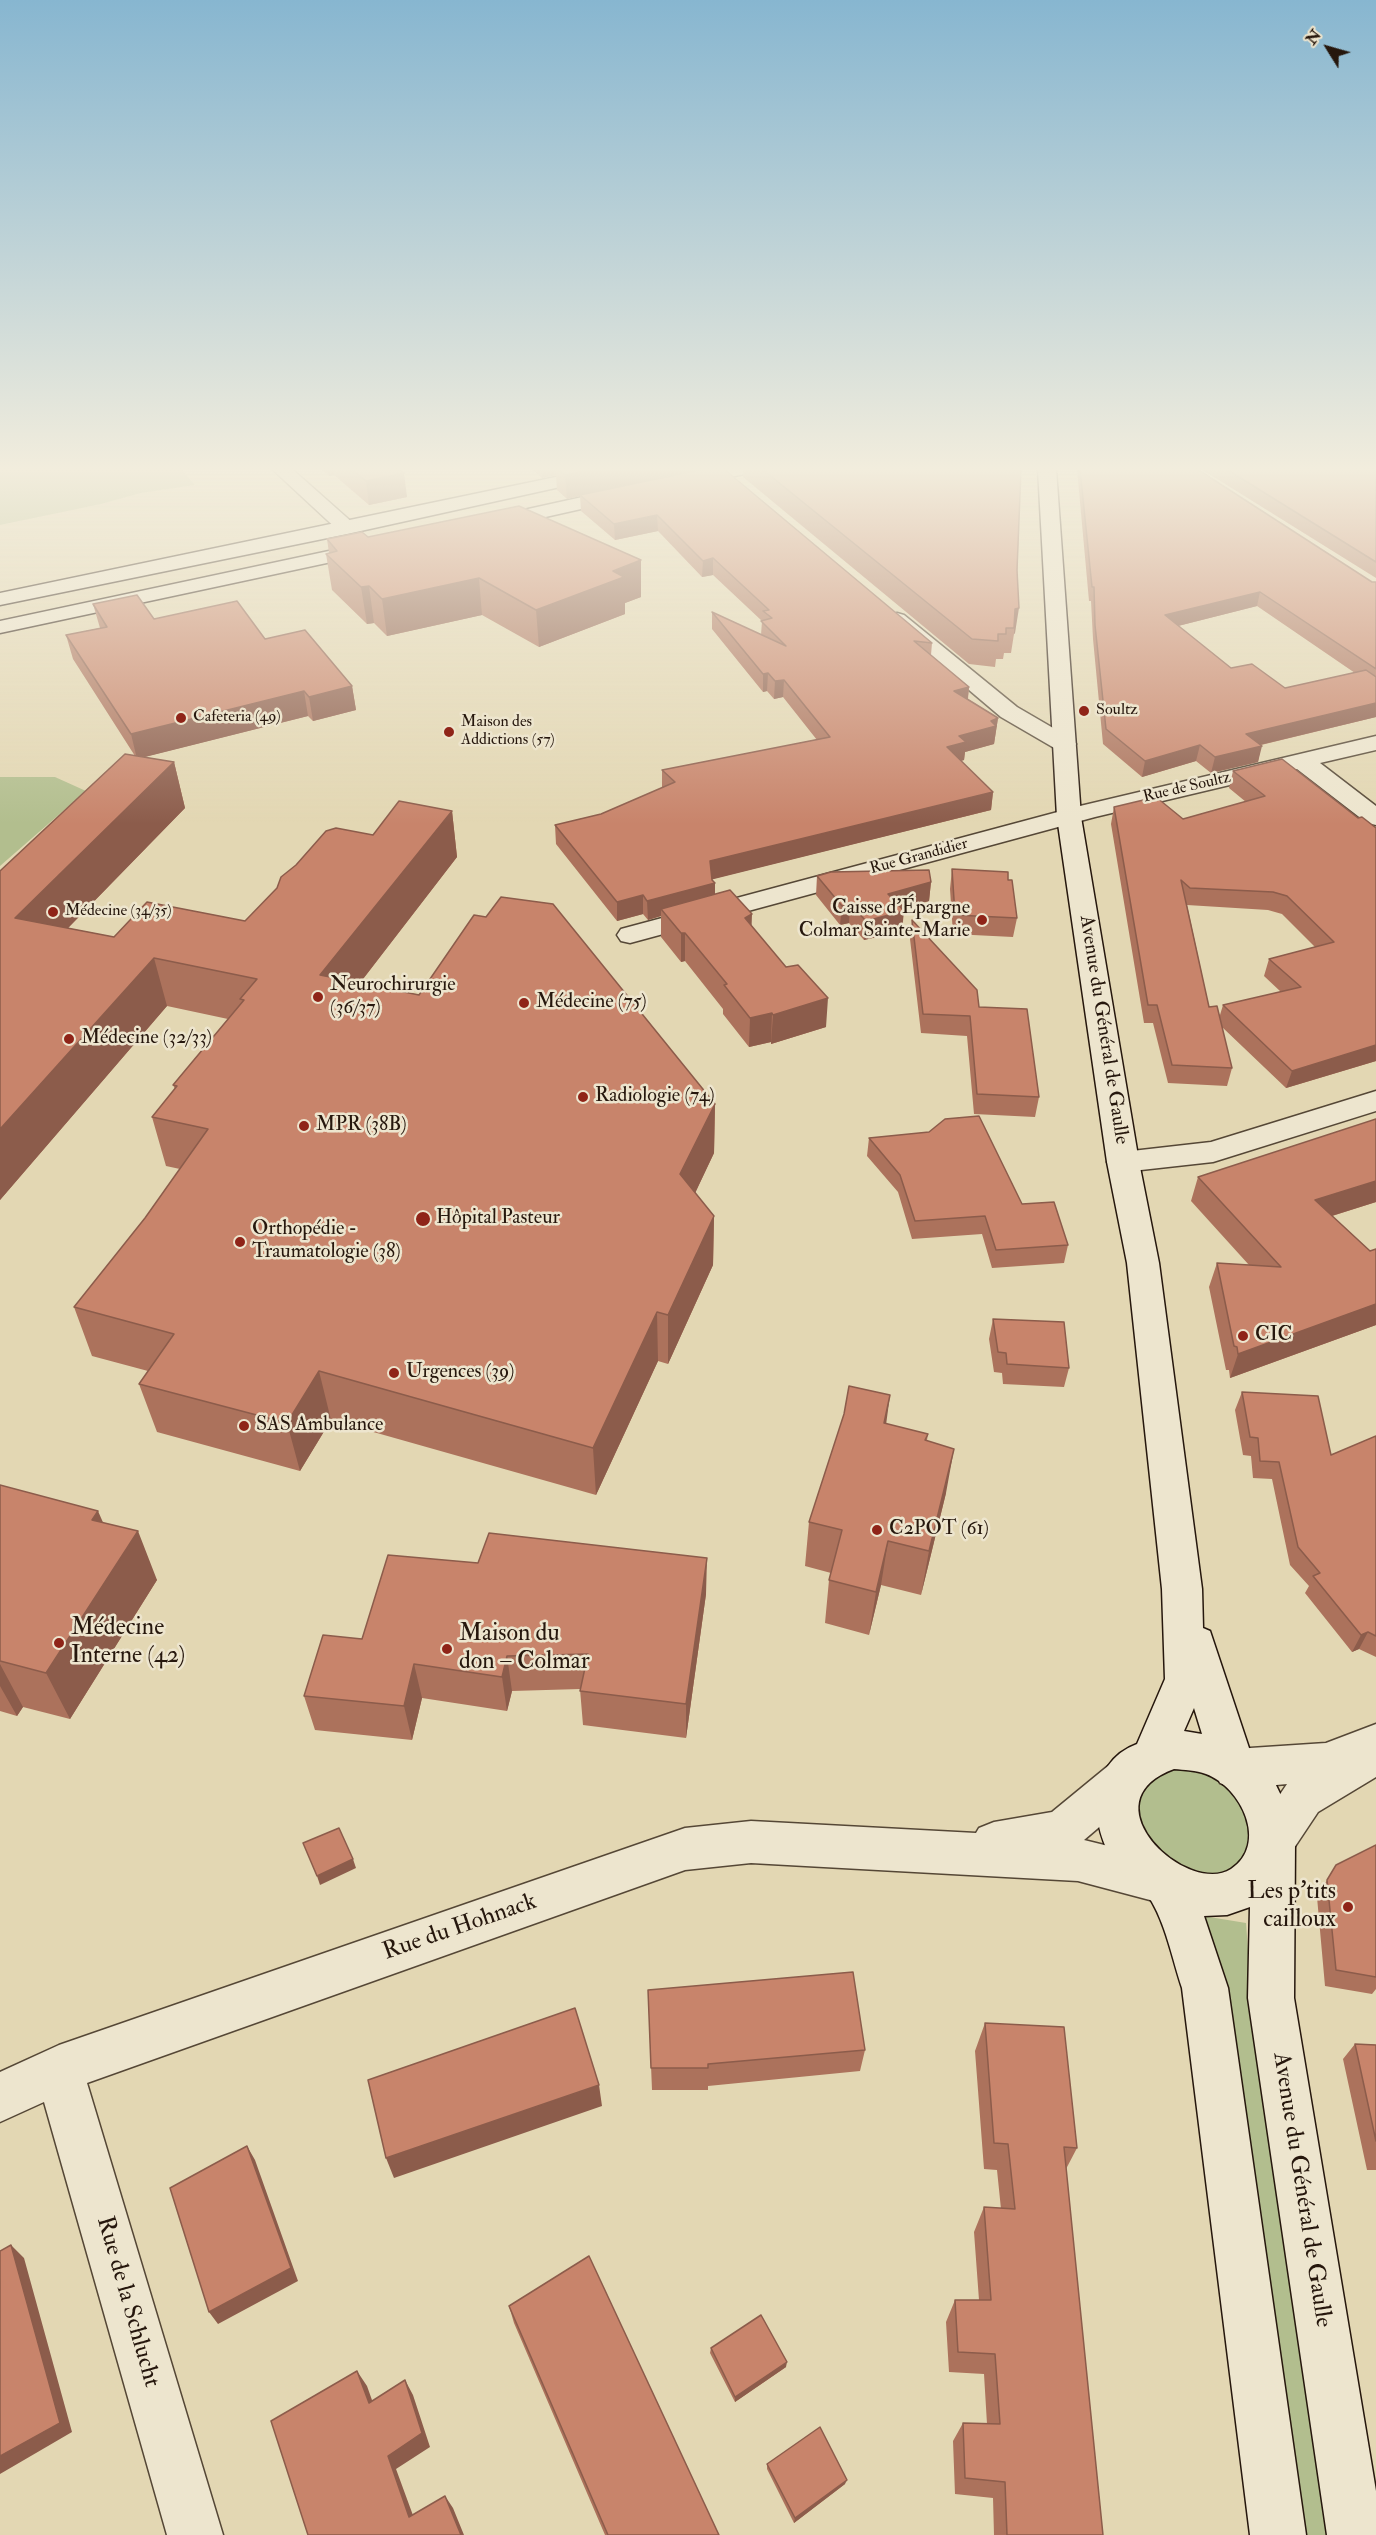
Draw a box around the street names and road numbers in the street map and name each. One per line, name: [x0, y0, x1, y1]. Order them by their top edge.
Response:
street label: Rue de Soultz: [1141, 769, 1233, 807]
street label: Rue Grandidier: [868, 835, 970, 879]
street label: Avenue du Général de Gaulle: [1073, 914, 1133, 1146]
street label: Rue du Hohnack: [379, 1888, 541, 1968]
street label: Avenue du Général de Gaulle: [1265, 2050, 1337, 2330]
street label: Rue de la Schlucht: [89, 2213, 165, 2391]

